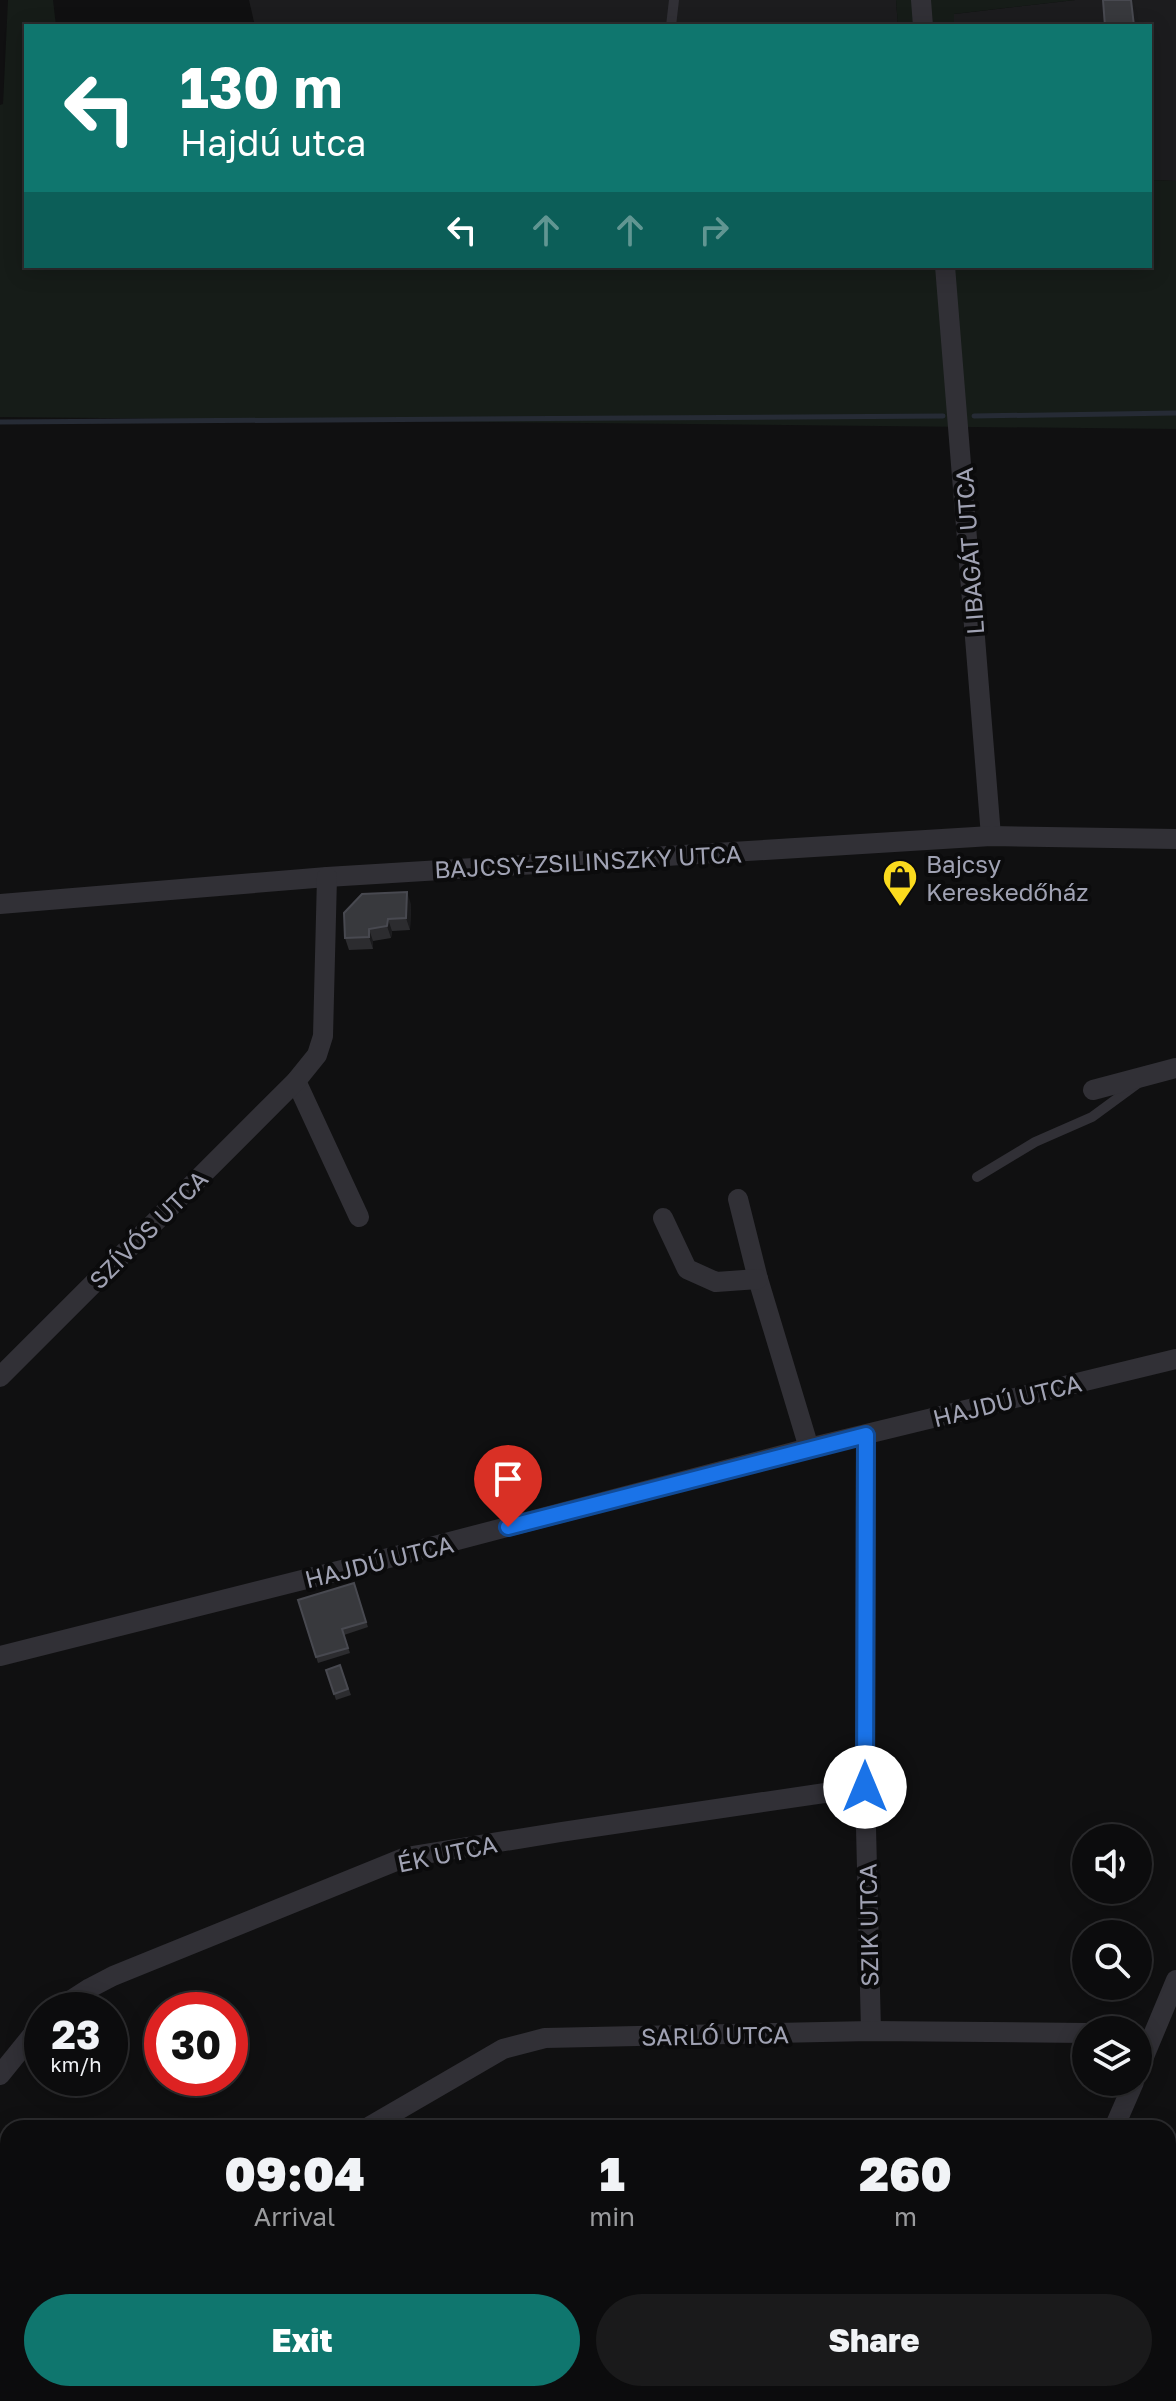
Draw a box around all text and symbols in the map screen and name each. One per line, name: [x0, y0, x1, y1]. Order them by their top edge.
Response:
text: 130 m: [180, 53, 342, 120]
icon: left: [48, 56, 152, 160]
text: Hajdú utca: [180, 121, 366, 164]
icon: left: [440, 208, 484, 252]
icon: ahead: [524, 208, 568, 252]
icon: ahead: [608, 208, 652, 252]
icon: right: [692, 208, 736, 252]
street label: LIBAGÁT UTCA: [949, 466, 989, 636]
street label: BAJCSY-ZSILINSZKY UTCA: [434, 838, 742, 884]
place label: Bajcsy Kereskedőház: [926, 849, 1088, 906]
shop icon: Bajcsy Kereskedőház: [881, 858, 919, 908]
street label: SZÍVÓS UTCA: [83, 1164, 213, 1294]
street label: HAJDÚ UTCA: [930, 1368, 1084, 1432]
pin: [474, 1445, 542, 1527]
icon: arrive: [486, 1457, 530, 1501]
street label: HAJDÚ UTCA: [302, 1529, 456, 1593]
position arrow: [823, 1745, 907, 1829]
map controls: [1072, 1824, 1152, 2096]
button: sound: [1072, 1824, 1152, 1904]
street label: ÉK UTCA: [395, 1828, 499, 1878]
street label: SZIK UTCA: [852, 1863, 884, 1987]
button: search: [1072, 1920, 1152, 2000]
speed limit sign: 30: [144, 1992, 248, 2096]
text: 23: [52, 2010, 100, 2058]
button: layers: [1072, 2016, 1152, 2096]
street label: SARLÓ UTCA: [641, 2019, 789, 2051]
text: km/h: [51, 2052, 101, 2076]
text: 09:04: [224, 2144, 365, 2202]
text: 1: [599, 2144, 625, 2202]
text: 260: [859, 2144, 952, 2202]
text: Arrival: [254, 2201, 335, 2232]
text: min: [589, 2201, 635, 2232]
text: m: [894, 2201, 917, 2232]
button: Exit: [24, 2294, 580, 2386]
button: Share: [596, 2294, 1152, 2386]

